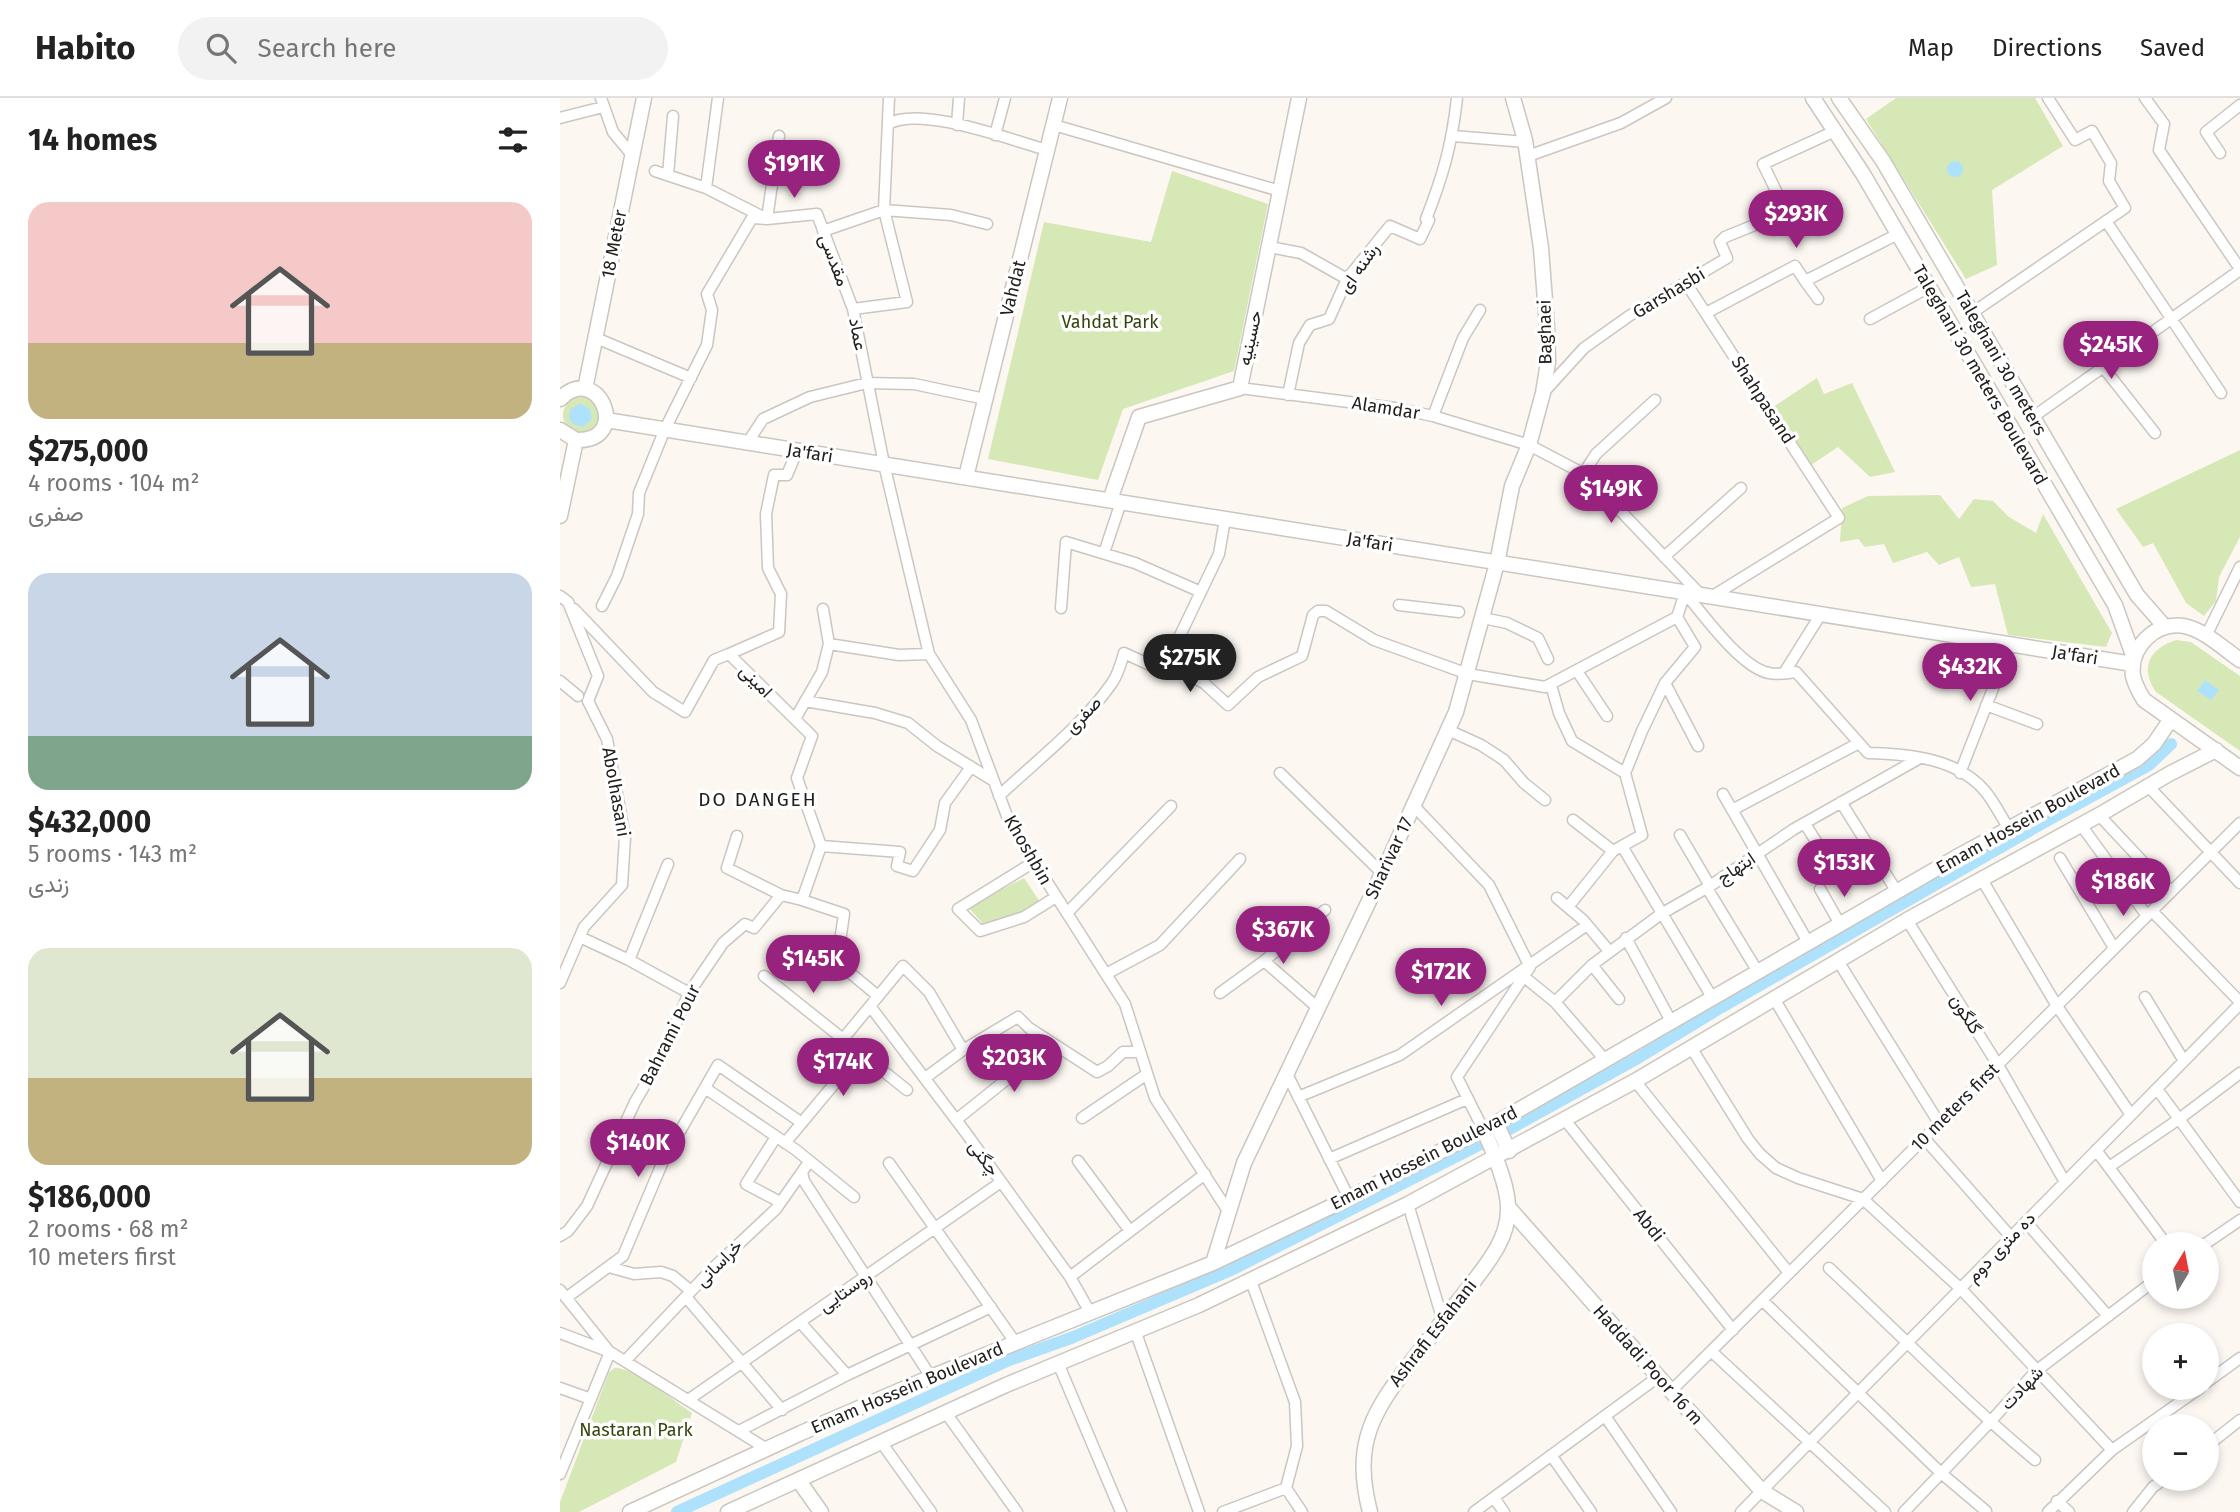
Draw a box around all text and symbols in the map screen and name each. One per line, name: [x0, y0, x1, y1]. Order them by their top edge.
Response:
search box: [178, 17, 668, 80]
text: Habito: [35, 28, 136, 68]
icon: search: [202, 29, 240, 67]
text: Search here: [258, 33, 396, 64]
text: Map: [1908, 34, 1954, 62]
text: Directions: [1992, 34, 2102, 62]
text: Saved: [2140, 34, 2205, 62]
icon: filters: [494, 121, 532, 159]
text: 14 homes: [28, 122, 157, 158]
pin: $191K: [745, 140, 843, 200]
text: $191K: [764, 149, 824, 177]
pin: $293K: [1747, 190, 1845, 250]
text: $293K: [1765, 199, 1828, 227]
street label: 18 Meter: [597, 208, 631, 280]
street label: مقدسی: [814, 231, 854, 289]
street label: رشنه ای: [1334, 239, 1384, 297]
icon: home: [217, 248, 343, 374]
street label: Vahdat: [995, 257, 1031, 318]
street label: Taleghani 30 meters Boulevard: [1908, 261, 2052, 489]
street label: Garshasbi: [1629, 263, 1709, 323]
street label: Taleghani 30 meters: [1951, 287, 2051, 439]
street label: Baghaei: [1533, 299, 1557, 365]
street label: حسینیه: [1233, 308, 1267, 368]
park label: Vahdat Park: [1062, 311, 1159, 333]
street label: عماد: [844, 316, 872, 352]
pin: $245K: [2062, 322, 2160, 381]
text: $245K: [2079, 330, 2143, 358]
street label: Shahpasand: [1727, 352, 1799, 448]
street label: Alamdar: [1351, 392, 1421, 424]
text: $275,000: [28, 433, 149, 469]
street label: Ja'fari: [785, 438, 835, 468]
pin: $149K: [1562, 466, 1660, 525]
text: 4 rooms · 104 m²: [28, 469, 199, 497]
text: $149K: [1580, 474, 1642, 502]
text: صفری: [28, 499, 84, 527]
street label: Ja'fari: [1345, 527, 1395, 557]
icon: home: [217, 619, 343, 745]
pin: $275K: [1141, 634, 1239, 694]
street label: Ja'fari: [2050, 640, 2100, 670]
text: $275K: [1159, 643, 1221, 671]
pin: $432K: [1921, 644, 2019, 703]
text: $432K: [1938, 652, 2002, 680]
street label: امینی: [735, 660, 777, 702]
street label: صفری: [1060, 692, 1106, 738]
street label: Abolhasani: [597, 745, 635, 839]
street label: Emam Hossein Boulevard: [1932, 759, 2124, 879]
district label: DO DANGEH: [698, 788, 818, 811]
text: $432,000: [28, 804, 151, 840]
street label: Khoshbin: [999, 811, 1057, 889]
street label: Sharivar 17: [1360, 813, 1418, 903]
text: 5 rooms · 143 m²: [28, 840, 197, 868]
pin: $153K: [1795, 840, 1893, 899]
street label: ابتهاج: [1713, 847, 1760, 890]
text: $153K: [1813, 848, 1875, 876]
pin: $186K: [2074, 858, 2172, 918]
text: $186K: [2091, 867, 2155, 895]
text: زندی: [28, 870, 69, 898]
pin: $367K: [1234, 906, 1332, 966]
text: $367K: [1252, 915, 1314, 943]
pin: $145K: [764, 936, 862, 995]
text: $145K: [782, 944, 844, 972]
pin: $172K: [1392, 948, 1490, 1008]
text: $172K: [1411, 957, 1471, 985]
street label: Bahrami Pour: [635, 981, 705, 1089]
street label: گلگون: [1945, 990, 1987, 1038]
icon: home: [217, 994, 343, 1120]
pin: $203K: [965, 1034, 1063, 1094]
pin: $174K: [794, 1038, 892, 1098]
text: $203K: [982, 1043, 1046, 1071]
text: $174K: [813, 1047, 873, 1075]
street label: 10 meters first: [1906, 1058, 2004, 1156]
street label: Emam Hossein Boulevard: [1327, 1101, 1521, 1215]
pin: $140K: [589, 1119, 687, 1179]
text: $140K: [606, 1128, 670, 1156]
street label: چگنی: [963, 1136, 1004, 1181]
text: $186,000: [28, 1179, 151, 1215]
street label: Abdi: [1629, 1204, 1669, 1246]
street label: ده متری دوم: [1962, 1207, 2041, 1288]
text: 2 rooms · 68 m²: [28, 1215, 189, 1243]
north arrow: [2142, 1232, 2219, 1309]
map controls: [2142, 1232, 2219, 1491]
street label: خراسانی: [691, 1235, 747, 1291]
text: 10 meters first: [28, 1243, 176, 1271]
street label: روستایی: [814, 1265, 876, 1317]
street label: Ashrafi Esfahani: [1384, 1275, 1482, 1391]
street label: Haddadi Poor 16 m: [1588, 1300, 1708, 1430]
button: +: [2142, 1323, 2219, 1400]
street label: Emam Hossein Boulevard: [808, 1337, 1006, 1439]
street label: شهادت: [1996, 1362, 2048, 1414]
button: −: [2142, 1414, 2219, 1491]
park label: Nastaran Park: [579, 1419, 693, 1441]

